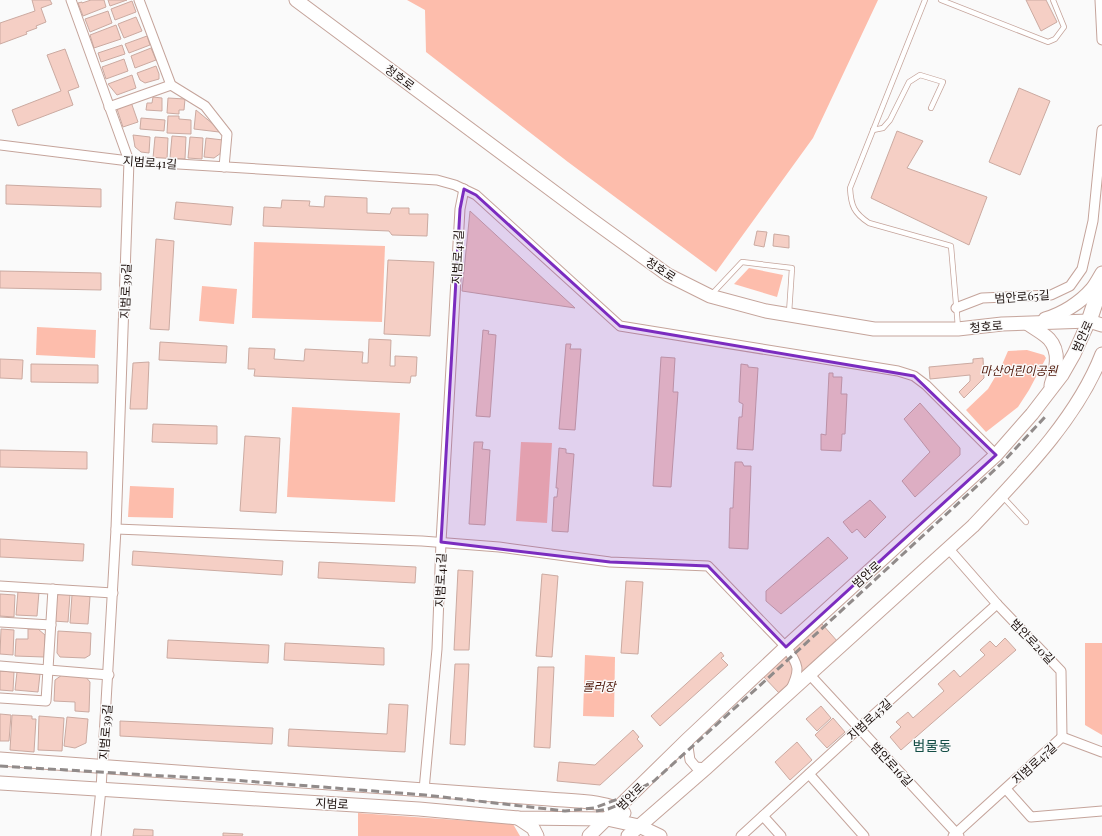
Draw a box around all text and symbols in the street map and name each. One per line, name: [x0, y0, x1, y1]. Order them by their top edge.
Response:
street label: 청호로: [382, 61, 418, 93]
street label: 지범로41길: [122, 152, 178, 172]
street label: 지범로41길: [448, 229, 466, 285]
street label: 청호로: [643, 253, 679, 285]
street label: 지범로39길: [116, 263, 134, 319]
street label: 범안로65길: [994, 286, 1050, 306]
street label: 청호로: [969, 317, 1003, 335]
street label: 범안로: [1068, 318, 1096, 354]
park label: 마산어린이공원: [980, 362, 1059, 378]
street label: 지범로41길: [431, 552, 449, 608]
street label: 범안로: [848, 557, 884, 591]
street label: 범안로20길: [1007, 615, 1059, 667]
park label: 롤러장: [582, 678, 618, 694]
street label: 지범로45길: [843, 695, 895, 743]
street label: 지범로39길: [95, 704, 115, 760]
district label: 범물동: [913, 736, 951, 755]
street label: 범안로16길: [867, 739, 917, 789]
street label: 지범로47길: [1008, 739, 1060, 787]
street label: 범안로: [613, 779, 647, 813]
street label: 지범로: [315, 794, 349, 812]

